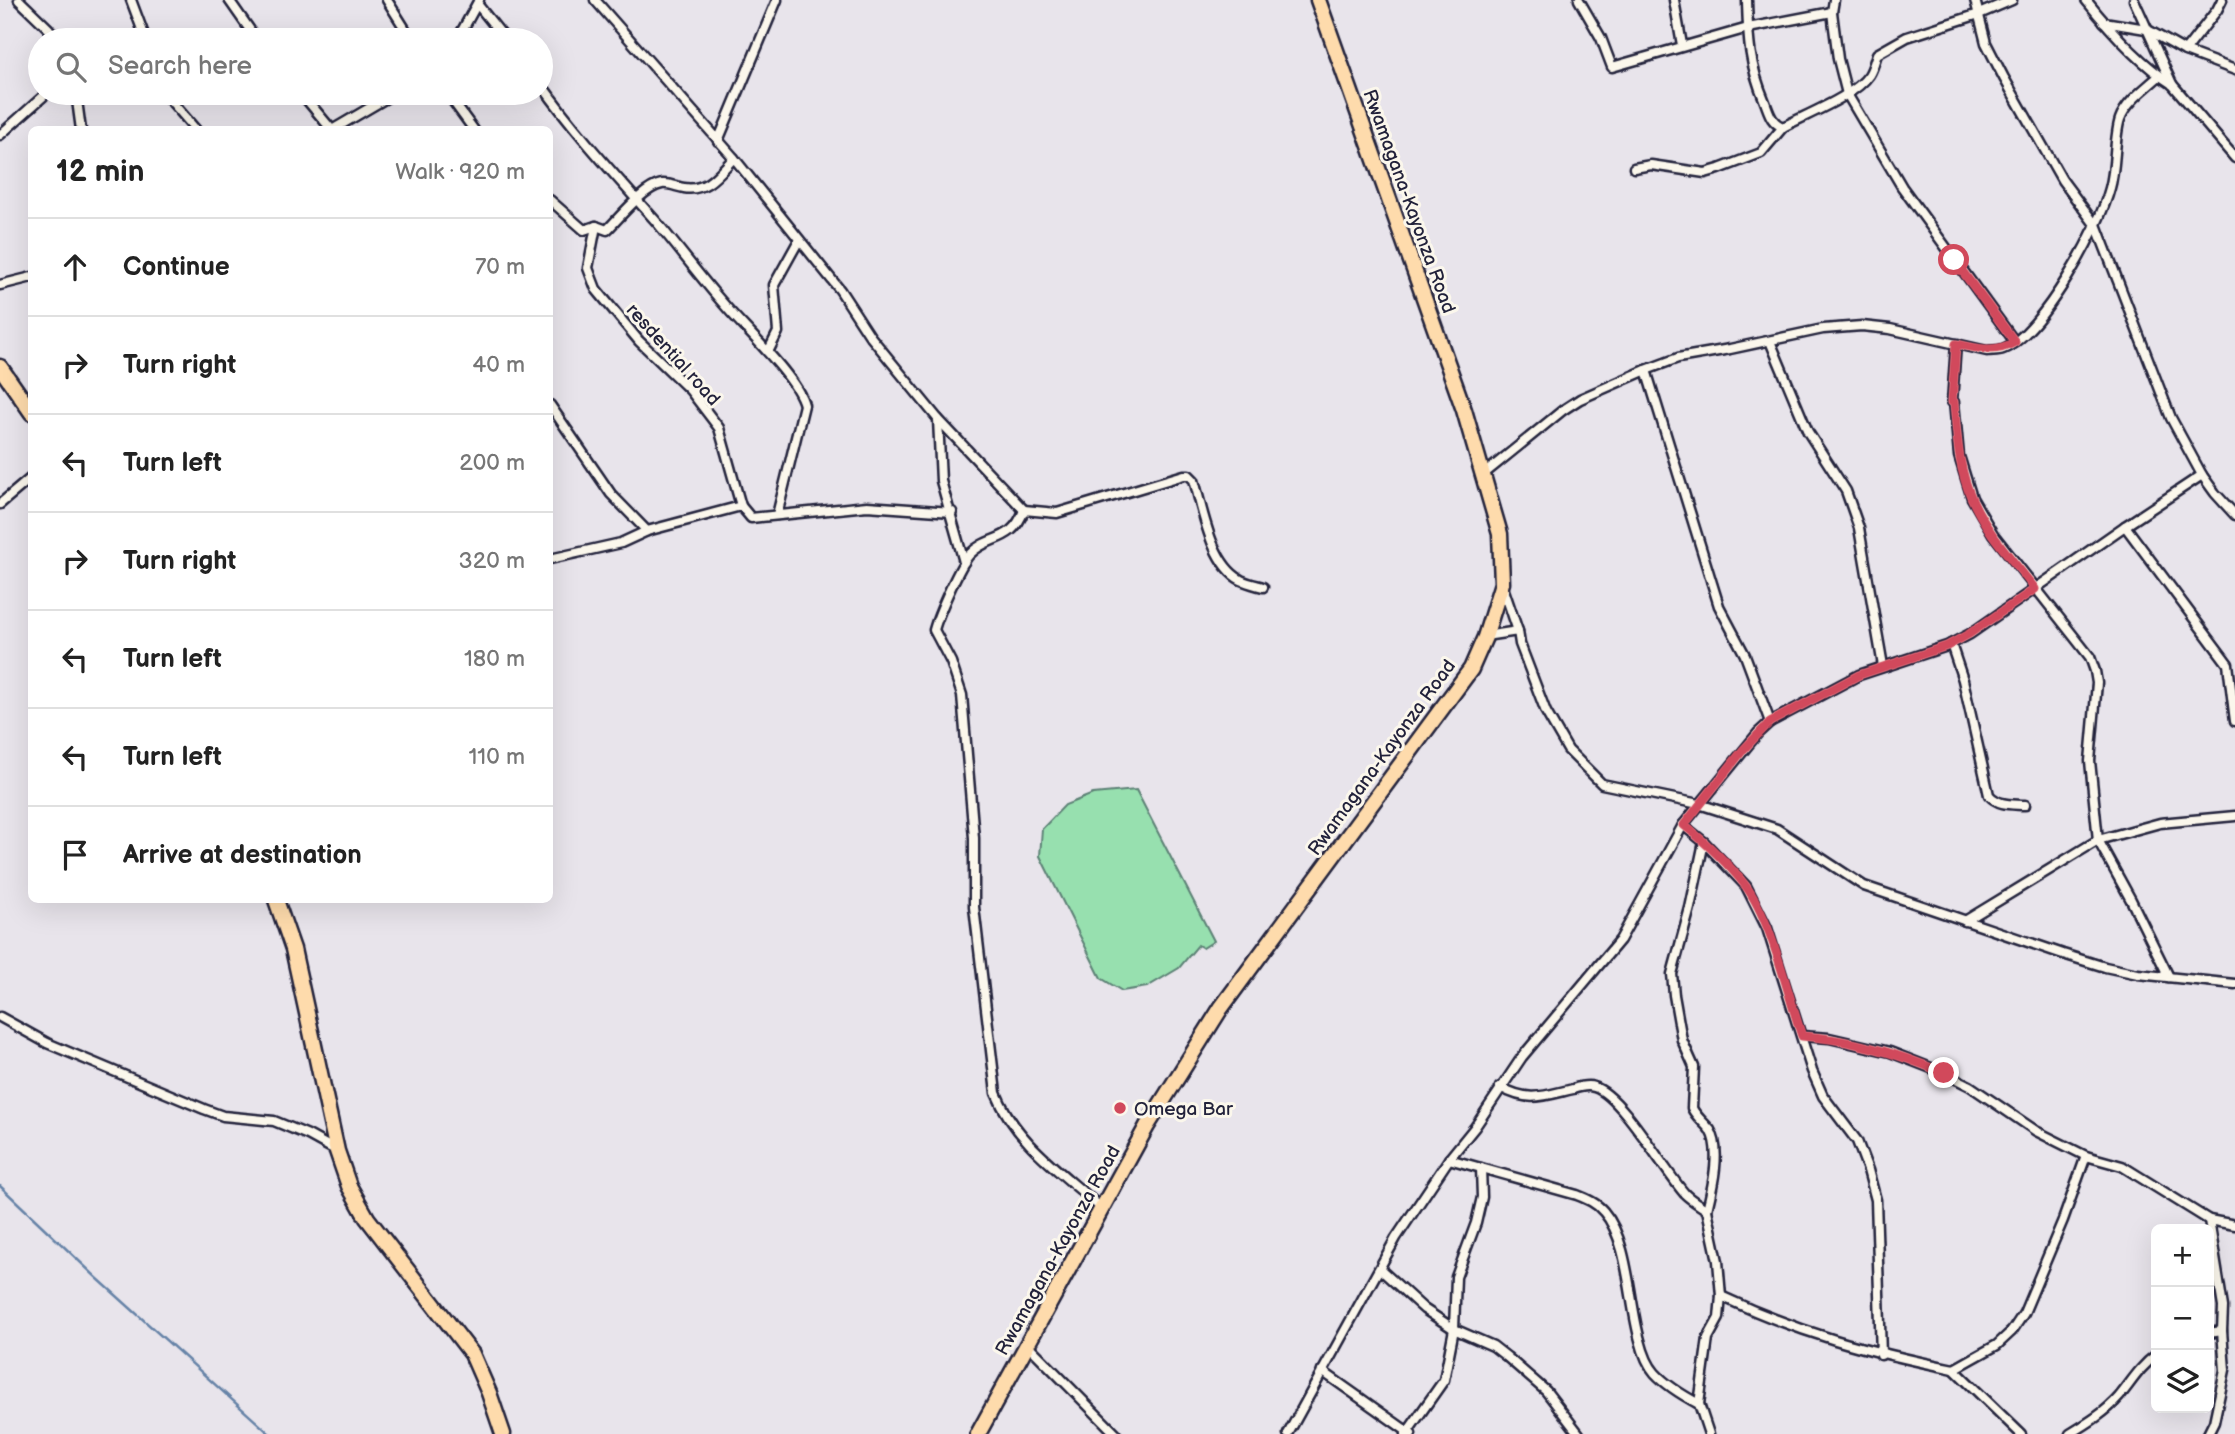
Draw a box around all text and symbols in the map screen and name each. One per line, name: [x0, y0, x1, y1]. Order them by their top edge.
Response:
search box: [28, 28, 553, 105]
icon: search: [52, 48, 90, 86]
text: Search here: [108, 51, 252, 82]
street label: Rwamagana-Kayonza Road: [1357, 86, 1460, 317]
text: 12 min: [56, 154, 144, 190]
text: Walk · 920 m: [395, 158, 525, 186]
route start: [1938, 244, 1969, 275]
icon: ahead: [56, 248, 94, 286]
text: Continue: [123, 252, 230, 283]
text: 70 m: [475, 253, 525, 281]
street label: resdential road: [621, 299, 725, 411]
icon: right: [56, 346, 94, 384]
text: Turn right: [123, 350, 236, 381]
text: 40 m: [472, 351, 525, 379]
icon: left: [56, 444, 94, 482]
text: Turn left: [123, 448, 222, 479]
text: 200 m: [459, 449, 525, 477]
icon: right: [56, 542, 94, 580]
text: Turn right: [123, 546, 236, 577]
text: 320 m: [459, 547, 525, 575]
icon: left: [56, 640, 94, 678]
text: Turn left: [123, 644, 222, 675]
text: 180 m: [464, 645, 525, 673]
street label: Rwamagana-Kayonza Road: [1303, 655, 1461, 860]
icon: left: [56, 738, 94, 776]
text: Turn left: [123, 742, 222, 773]
text: 110 m: [468, 743, 525, 771]
icon: arrive: [56, 836, 94, 874]
text: Arrive at destination: [123, 840, 362, 871]
route end: [1928, 1057, 1959, 1088]
place label: Omega Bar: [1134, 1098, 1234, 1121]
marker: Omega Bar: [1112, 1100, 1128, 1116]
street label: Rwamagana-Kayonza Road: [991, 1142, 1126, 1360]
map controls: [2151, 1224, 2214, 1413]
button: +: [2151, 1224, 2214, 1287]
button: −: [2151, 1287, 2214, 1350]
button: layers: [2151, 1350, 2214, 1413]

